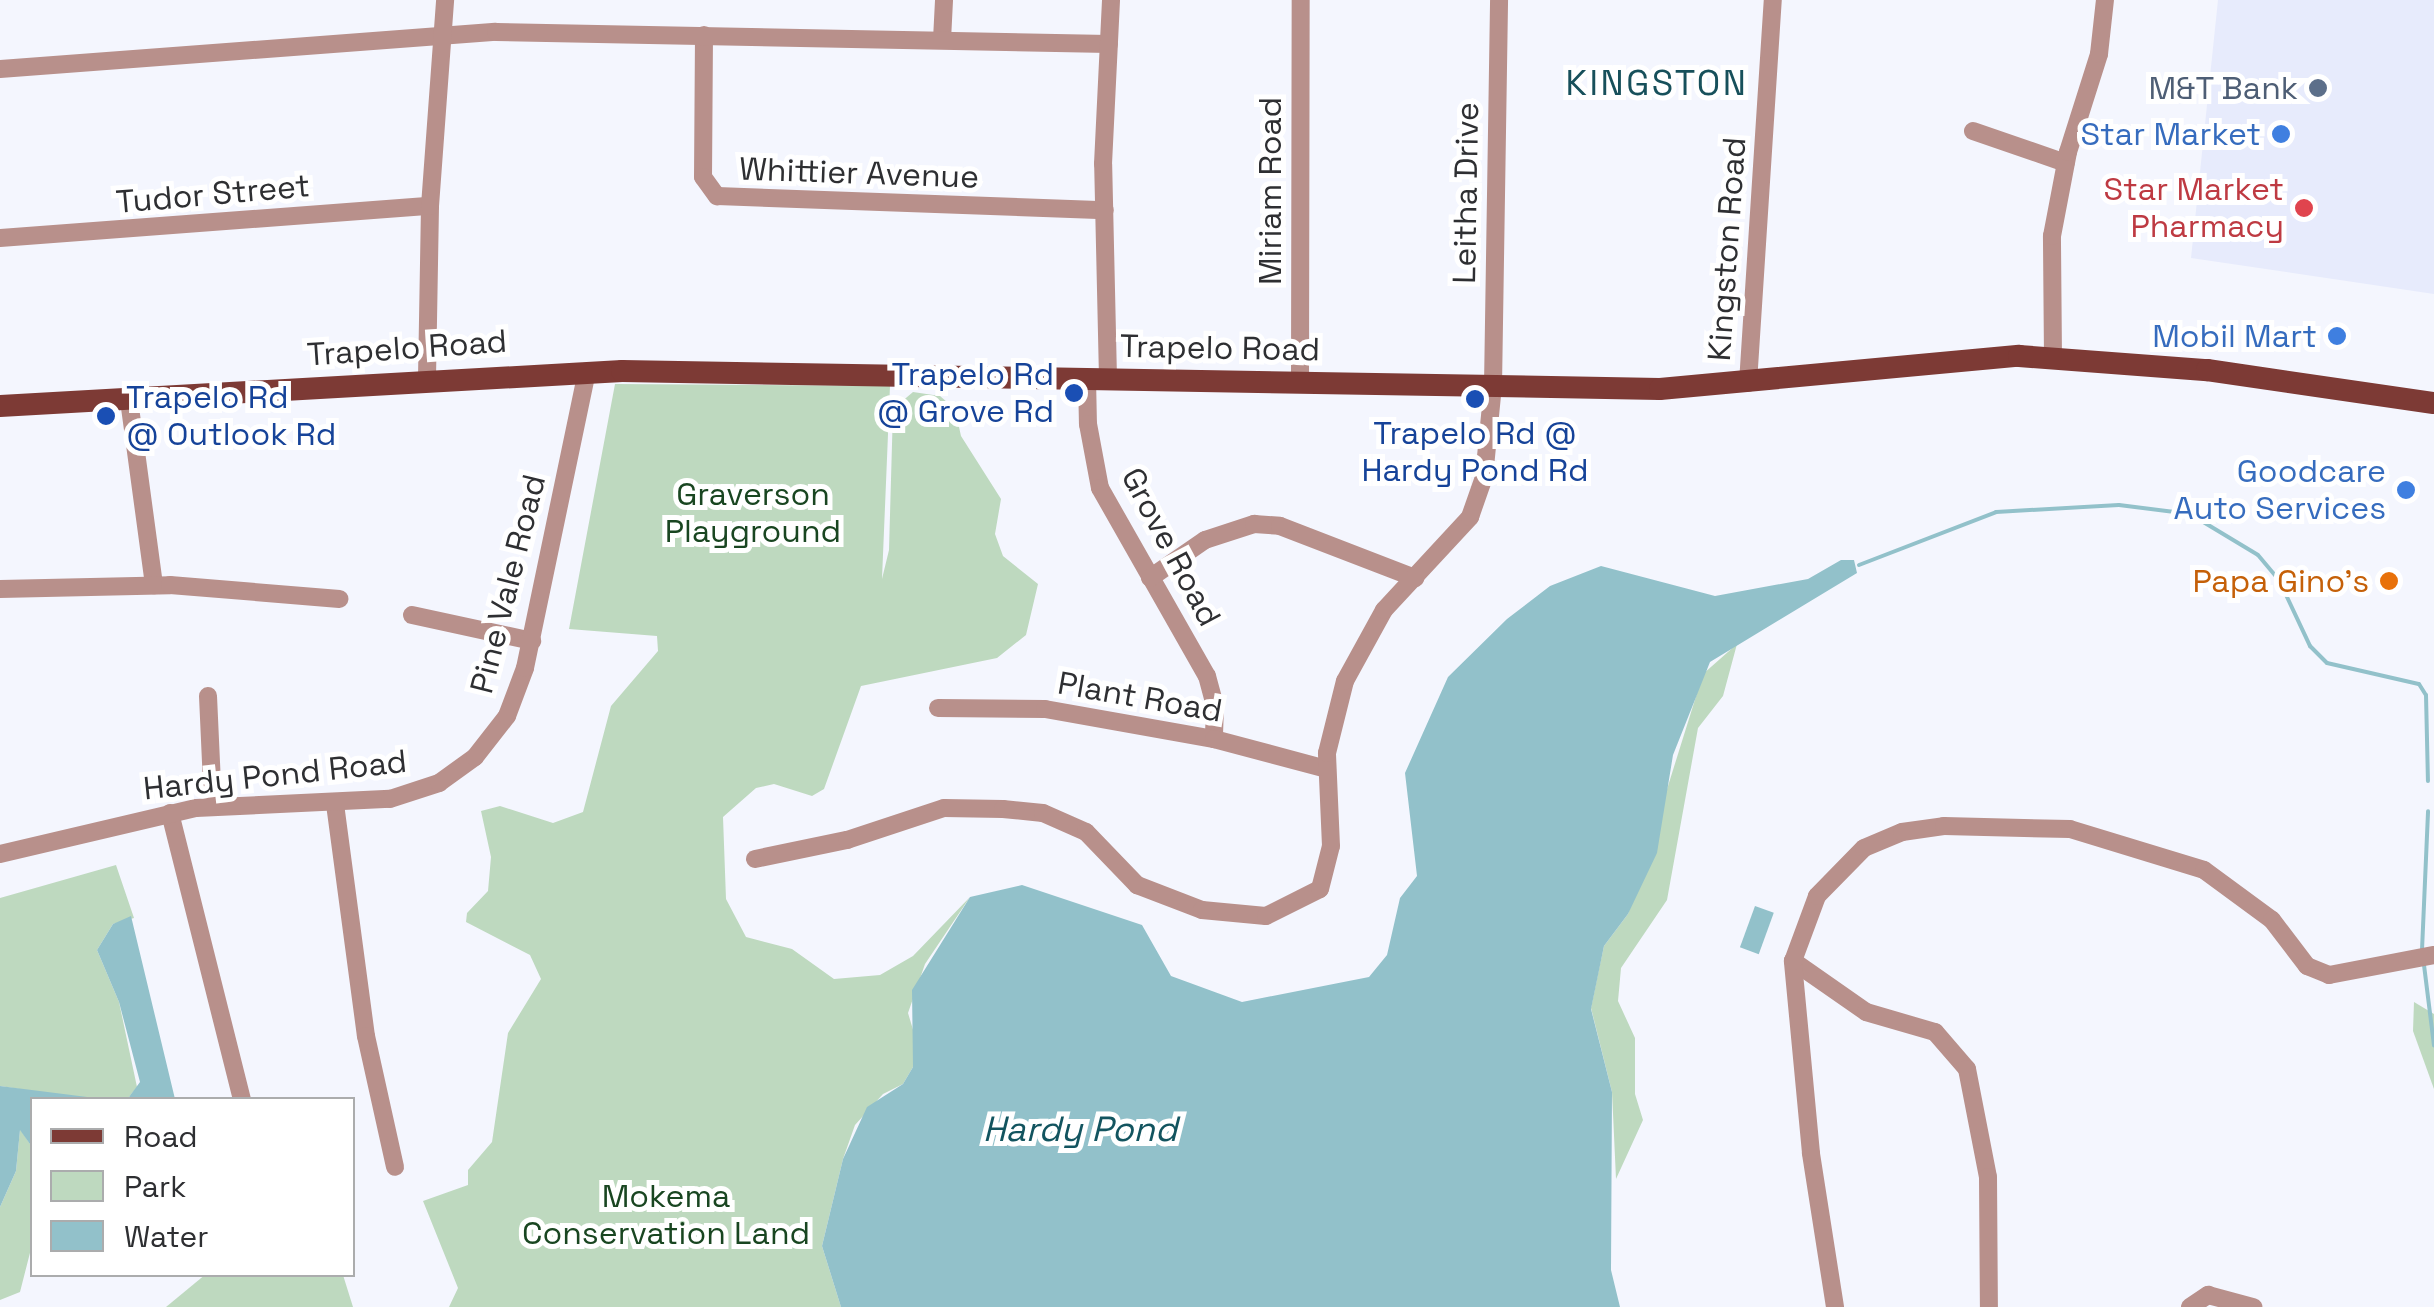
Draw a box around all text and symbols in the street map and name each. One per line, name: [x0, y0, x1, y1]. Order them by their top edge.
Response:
district label: KINGSTON: [1566, 62, 1748, 104]
place label: M&T Bank: [2148, 69, 2298, 107]
marker: M&T Bank: [2307, 77, 2329, 99]
street label: Miriam Road: [1251, 97, 1289, 285]
street label: Leitha Drive: [1445, 102, 1487, 284]
place label: Star Market: [2081, 115, 2261, 153]
marker: Star Market: [2270, 123, 2292, 145]
street label: Kingston Road: [1700, 136, 1754, 362]
street label: Whittier Avenue: [738, 150, 980, 196]
street label: Tudor Street: [114, 166, 312, 222]
place label: Star Market Pharmacy: [2104, 171, 2284, 246]
marker: Star Market Pharmacy: [2293, 197, 2315, 219]
place label: Mobil Mart: [2152, 317, 2317, 355]
street label: Trapelo Road: [306, 322, 508, 374]
marker: Mobil Mart: [2326, 325, 2348, 347]
street label: Trapelo Road: [1120, 327, 1320, 369]
place label: Trapelo Rd @ Grove Rd: [877, 356, 1054, 431]
place label: Trapelo Rd @ Outlook Rd: [126, 379, 336, 454]
marker: Trapelo Rd @ Grove Rd: [1063, 382, 1085, 404]
marker: Trapelo Rd @ Hardy Pond Rd: [1464, 388, 1486, 410]
marker: Trapelo Rd @ Outlook Rd: [95, 405, 117, 427]
place label: Trapelo Rd @ Hardy Pond Rd: [1361, 415, 1589, 490]
place label: Goodcare Auto Services: [2173, 453, 2386, 528]
street label: Grove Road: [1113, 461, 1229, 633]
street label: Pine Vale Road: [462, 470, 554, 698]
park label: Graverson Playground: [665, 476, 841, 551]
marker: Goodcare Auto Services: [2395, 479, 2417, 501]
place label: Papa Gino's: [2192, 562, 2369, 600]
marker: Papa Gino's: [2378, 570, 2400, 592]
street label: Plant Road: [1055, 664, 1225, 730]
street label: Hardy Pond Road: [141, 742, 409, 808]
legend: [30, 1097, 355, 1277]
water label: Hardy Pond: [983, 1108, 1177, 1150]
text: Road: [124, 1117, 198, 1156]
text: Park: [124, 1167, 186, 1206]
park label: Mokema Conservation Land: [522, 1178, 810, 1253]
text: Water: [124, 1217, 209, 1256]

